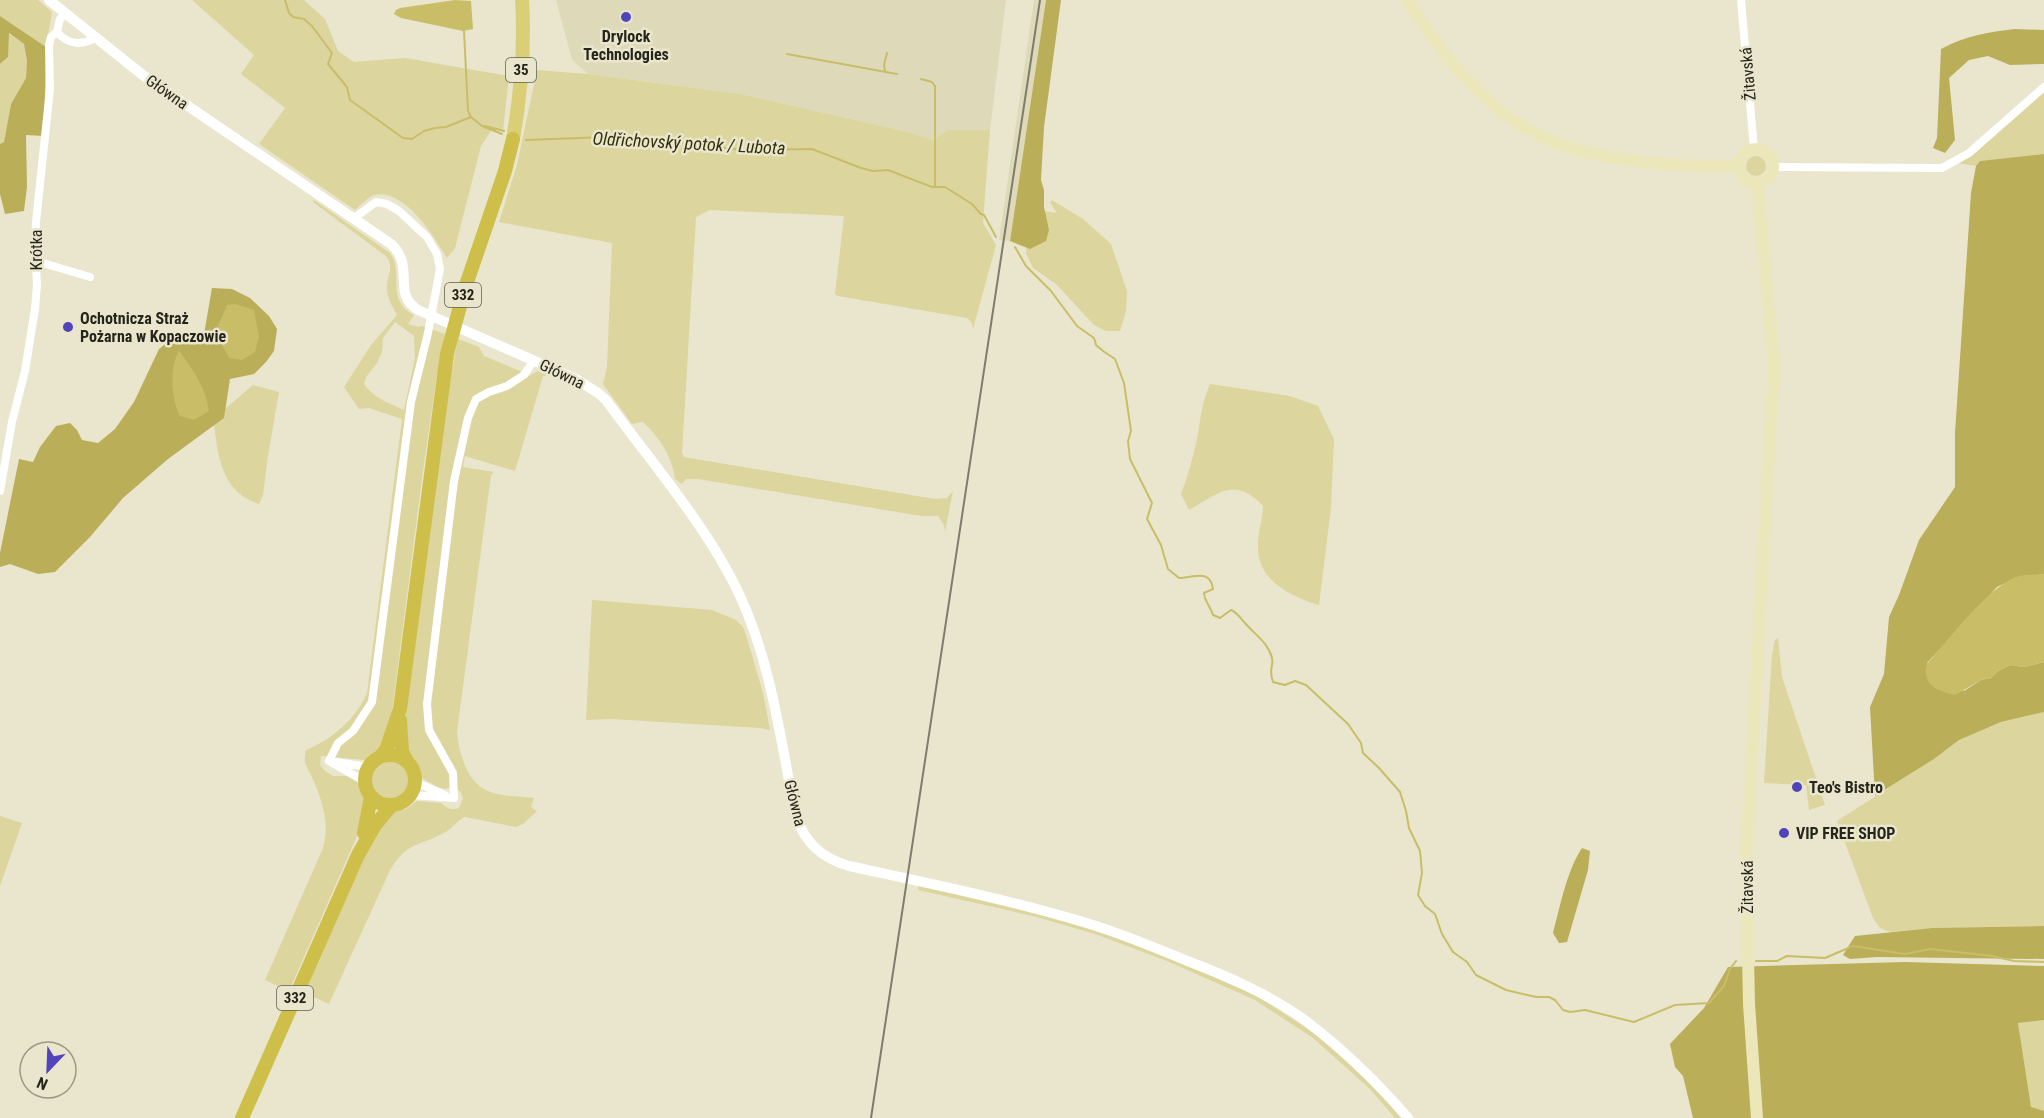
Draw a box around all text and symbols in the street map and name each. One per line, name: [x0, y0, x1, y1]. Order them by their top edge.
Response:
marker: Drylock Technologies: [619, 10, 633, 24]
place label: Drylock Technologies: [583, 27, 669, 64]
street label: Žitavská: [1736, 47, 1760, 101]
road number: 35: [506, 58, 536, 82]
street label: Główna: [142, 71, 192, 113]
water label: Oldřichovský potok / Lubota: [592, 127, 786, 159]
street label: Krótka: [27, 229, 46, 271]
road number: 332: [445, 283, 481, 307]
place label: Ochotnicza Straż Pożarna w Kopaczowie: [80, 309, 226, 346]
marker: Ochotnicza Straż Pożarna w Kopaczowie: [61, 320, 75, 334]
street label: Główna: [537, 355, 587, 393]
street label: Główna: [780, 778, 810, 828]
place label: Teo's Bistro: [1809, 778, 1883, 797]
marker: Teo's Bistro: [1790, 780, 1804, 794]
place label: VIP FREE SHOP: [1796, 824, 1895, 843]
marker: VIP FREE SHOP: [1777, 826, 1791, 840]
street label: Žitavská: [1738, 860, 1757, 914]
road number: 332: [277, 986, 313, 1010]
north arrow: [18, 1040, 78, 1100]
text: N: [34, 1073, 51, 1094]

